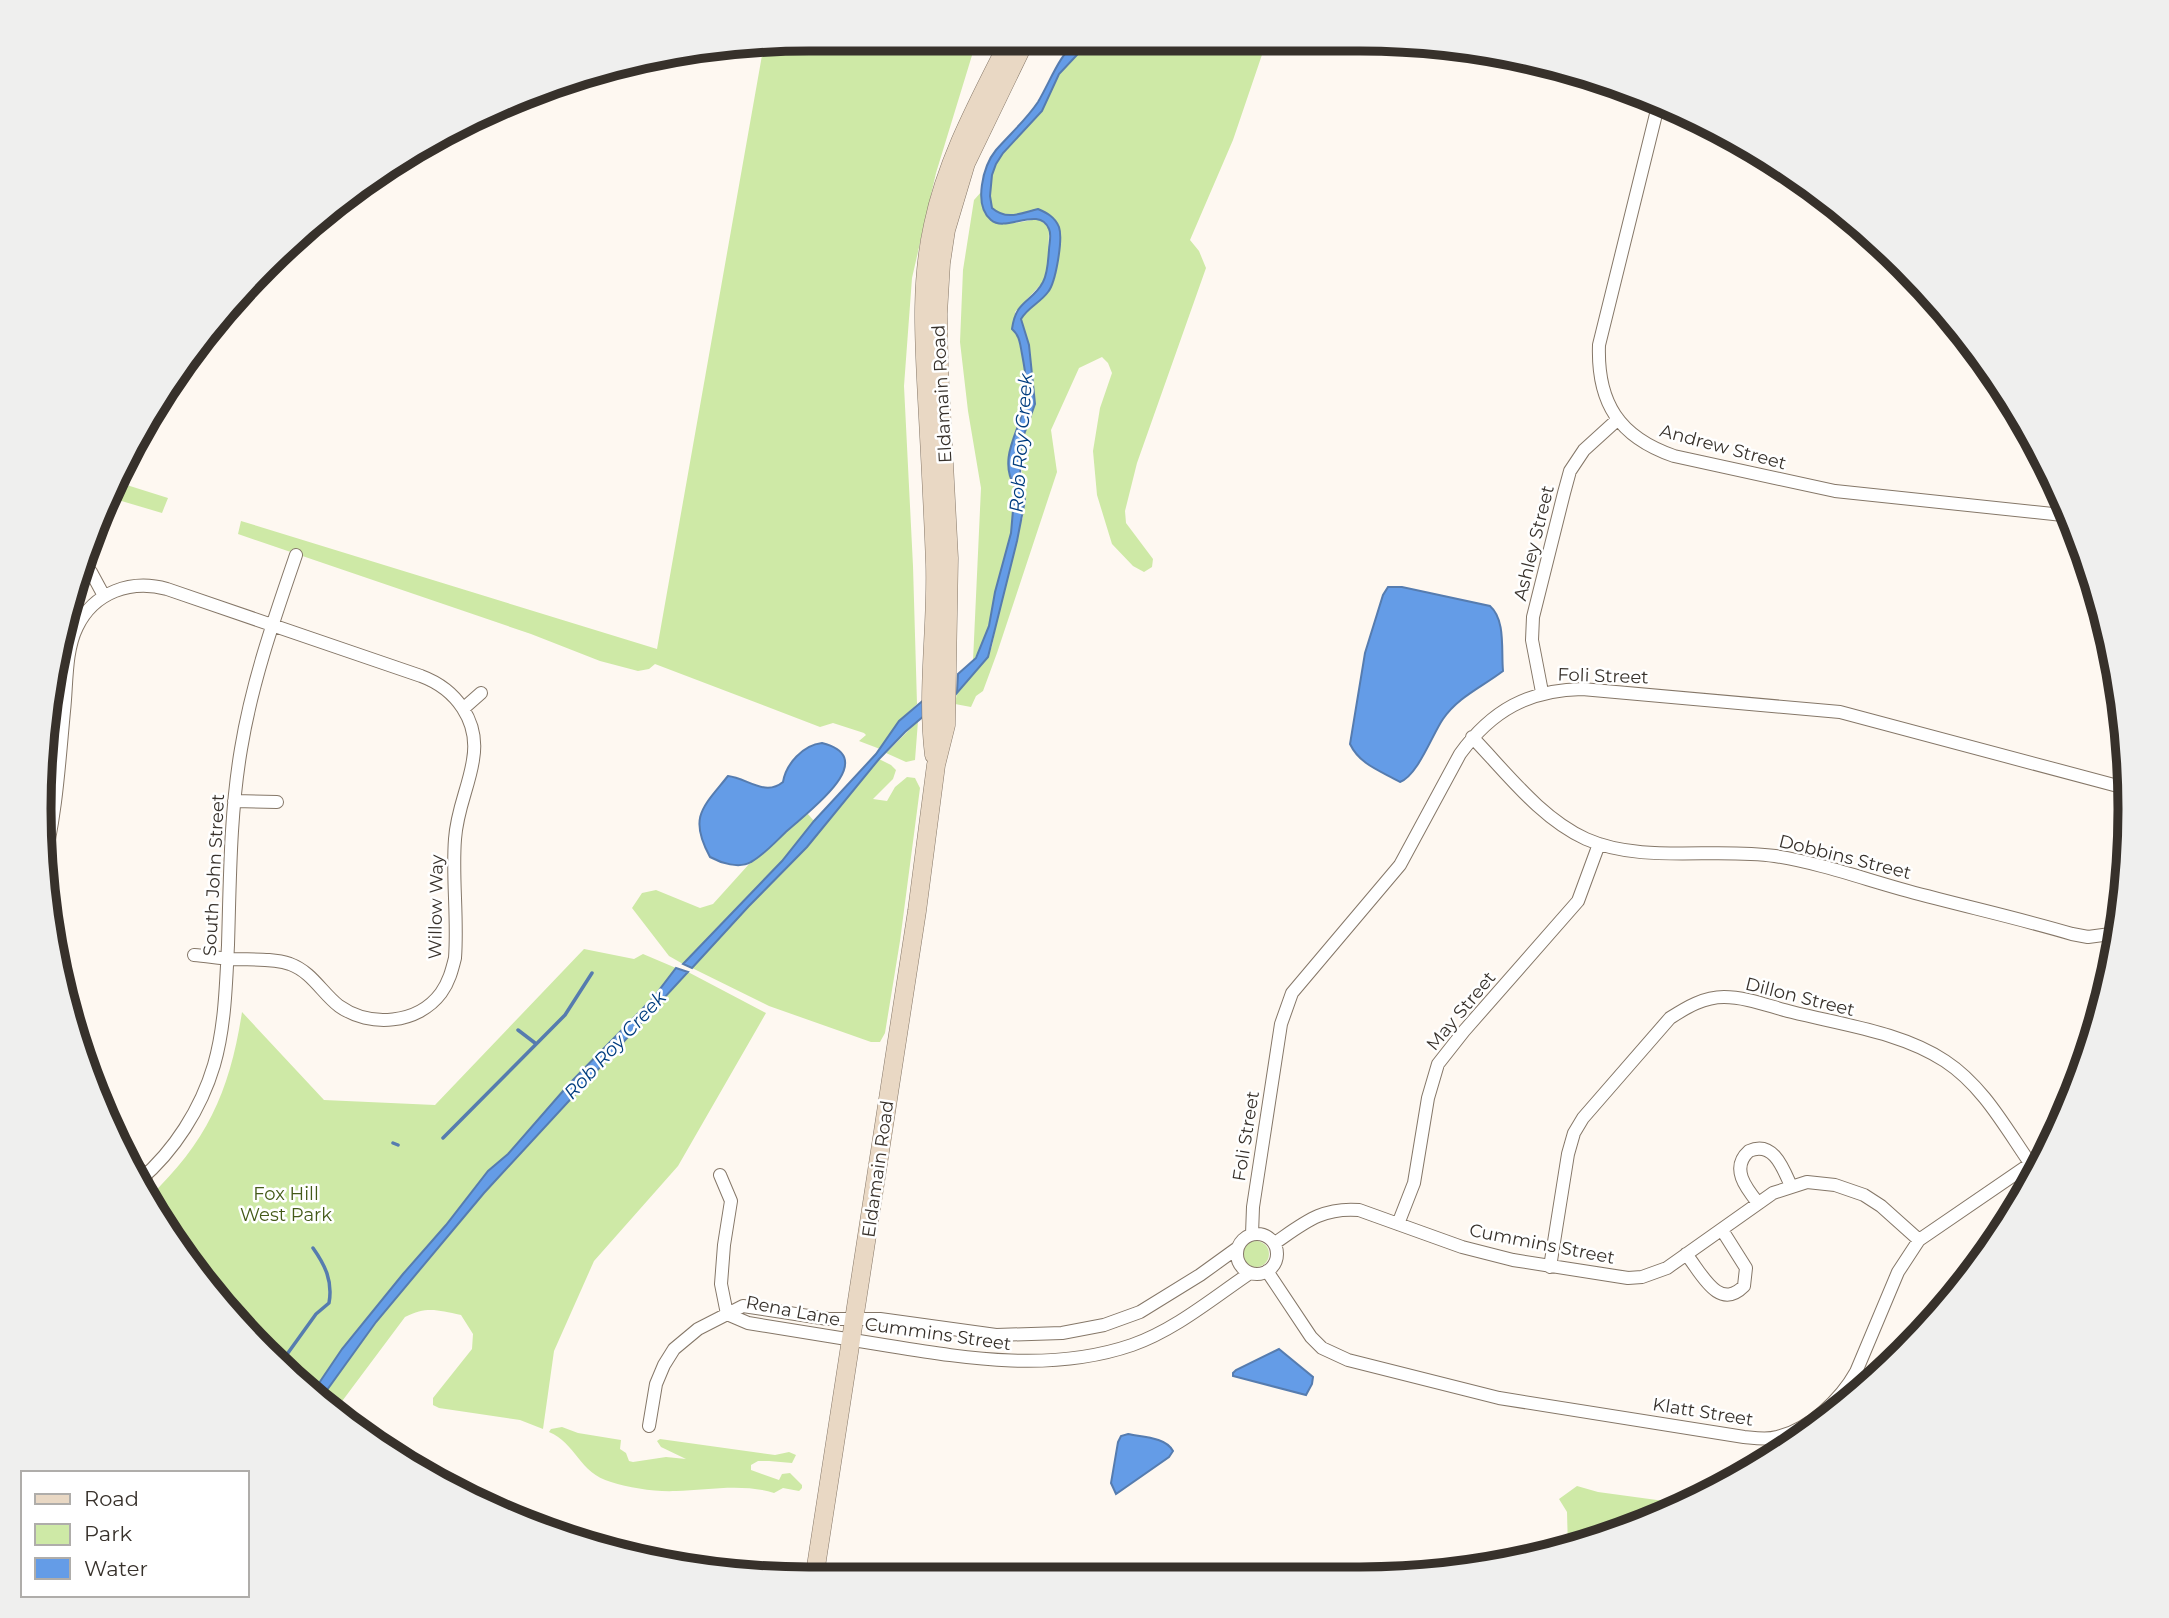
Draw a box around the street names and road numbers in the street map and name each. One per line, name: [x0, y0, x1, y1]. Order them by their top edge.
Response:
street label: Eldamain Road: [927, 324, 957, 464]
street label: Andrew Street: [1657, 420, 1789, 474]
street label: Ashley Street: [1509, 483, 1559, 603]
street label: Foli Street: [1557, 663, 1649, 689]
street label: South John Street: [199, 793, 229, 957]
street label: Dobbins Street: [1777, 830, 1913, 884]
street label: Willow Way: [424, 854, 448, 960]
street label: May Street: [1422, 967, 1500, 1055]
street label: Dillon Street: [1743, 973, 1857, 1021]
street label: Foli Street: [1228, 1089, 1264, 1183]
street label: Eldamain Road: [857, 1099, 899, 1239]
street label: Cummins Street: [1467, 1219, 1617, 1269]
street label: Rena Lane: [744, 1291, 842, 1331]
street label: Cummins Street: [863, 1313, 1013, 1355]
street label: Klatt Street: [1651, 1393, 1755, 1431]

